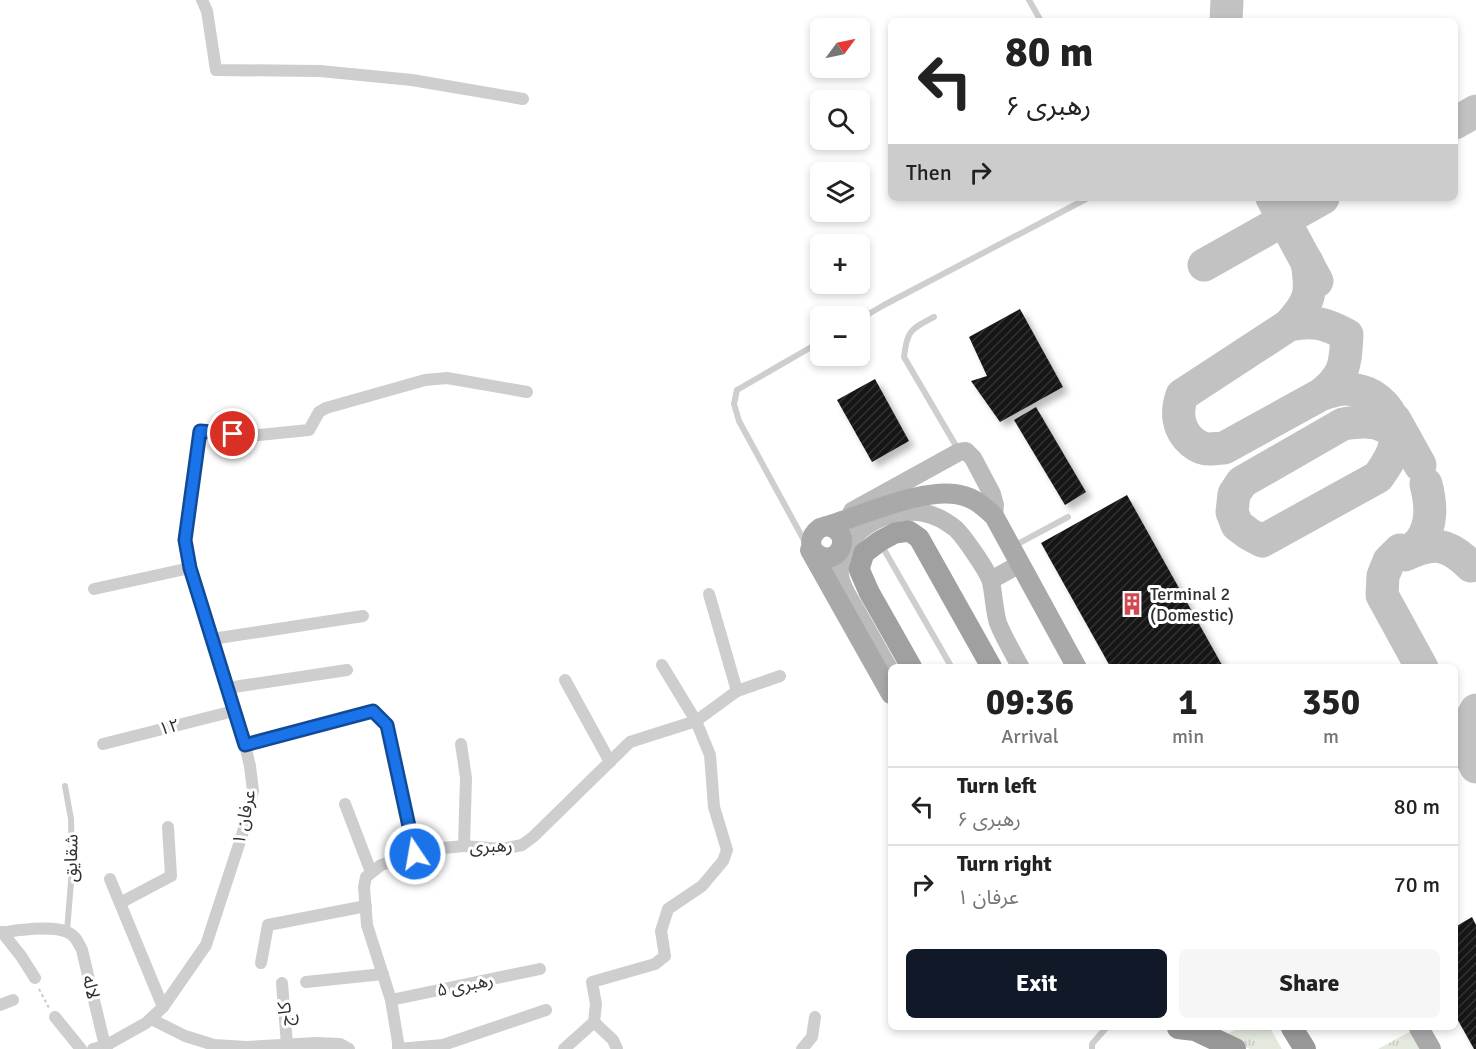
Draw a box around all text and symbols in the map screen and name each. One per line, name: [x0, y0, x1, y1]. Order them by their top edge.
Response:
north arrow: [810, 18, 870, 78]
map controls: [810, 18, 870, 366]
text: 80 m: [1005, 27, 1094, 78]
icon: left: [906, 42, 984, 120]
button: search: [810, 90, 870, 150]
text: رهبری ۶: [1005, 90, 1091, 123]
icon: right: [964, 156, 997, 189]
text: Then: [906, 159, 952, 186]
button: layers: [810, 162, 870, 222]
button: +: [810, 234, 870, 294]
button: −: [810, 306, 870, 366]
pin: [207, 408, 258, 459]
icon: arrive: [216, 417, 249, 450]
place label: Terminal 2 (Domestic): [1150, 583, 1234, 626]
building icon: Terminal 2 (Domestic): [1119, 591, 1145, 617]
text: 09:36: [986, 680, 1074, 725]
text: 1: [1178, 680, 1198, 725]
text: 350: [1302, 680, 1360, 725]
street label: ۱۲: [156, 714, 182, 740]
text: Arrival: [1001, 724, 1059, 749]
text: min: [1172, 724, 1204, 749]
text: m: [1323, 724, 1339, 749]
text: Turn left: [957, 772, 1037, 799]
street label: عرفان ۱: [227, 788, 261, 846]
icon: left: [906, 790, 939, 823]
text: 80 m: [1394, 793, 1440, 820]
text: رهبری ۶: [957, 807, 1021, 832]
position arrow: [383, 822, 447, 886]
street label: شقایق: [60, 834, 82, 882]
street label: رهبری: [469, 834, 513, 858]
text: Turn right: [957, 850, 1052, 877]
icon: right: [906, 868, 939, 901]
text: 70 m: [1394, 871, 1440, 898]
text: عرفان ۱: [957, 885, 1019, 910]
button: Exit: [906, 949, 1167, 1018]
button: Share: [1179, 949, 1440, 1018]
street label: رهبری ۵: [435, 969, 495, 1001]
street label: لاله: [78, 973, 104, 1001]
street label: کاج: [273, 1000, 299, 1027]

